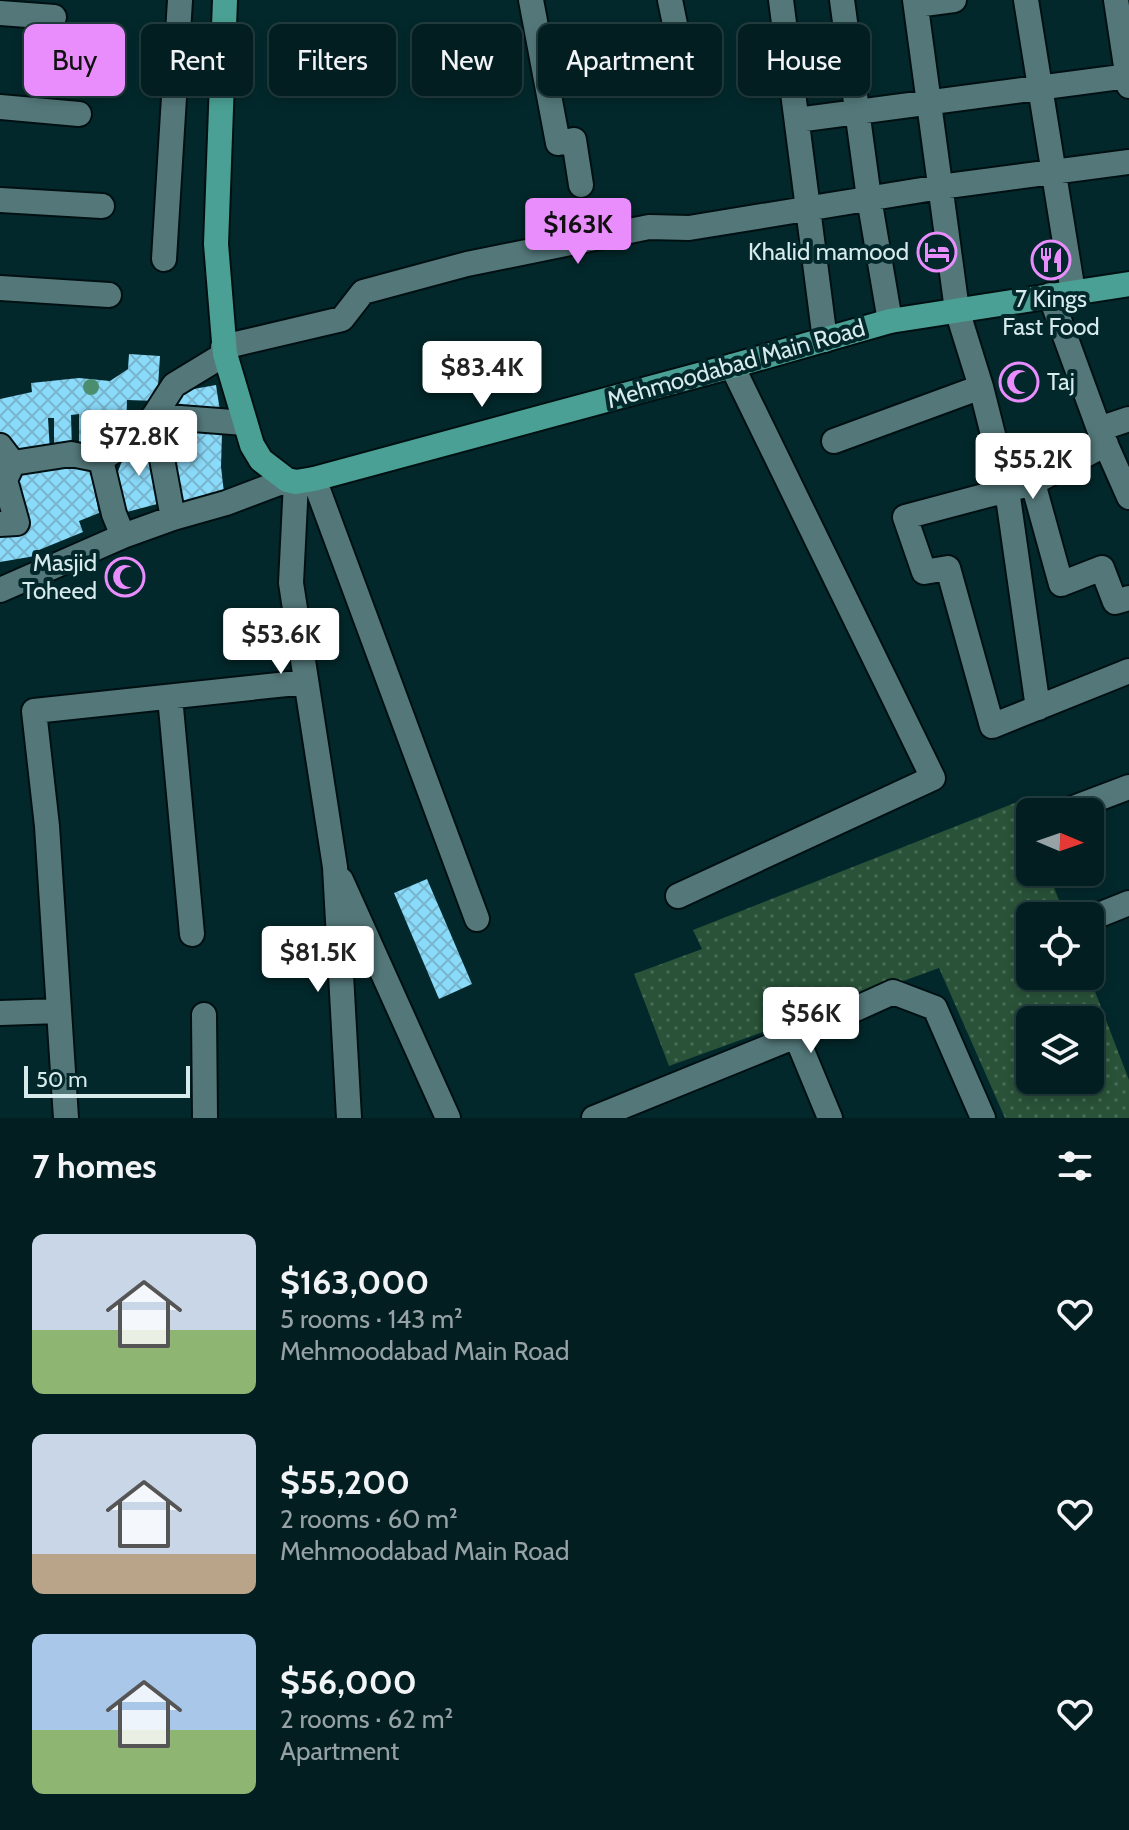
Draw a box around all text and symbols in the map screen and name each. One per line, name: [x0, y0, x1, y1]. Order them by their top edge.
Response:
chip: Buy: [24, 24, 125, 96]
chip: Rent: [141, 24, 253, 96]
chip: Filters: [269, 24, 396, 96]
chip: New: [412, 24, 522, 96]
chip: Apartment: [538, 24, 722, 96]
chip: House: [738, 24, 870, 96]
pin: $163K: [522, 198, 634, 266]
text: $163K: [543, 208, 613, 240]
hotel icon: Khalid mamood: [916, 231, 958, 273]
place label: Khalid mamood: [748, 237, 909, 266]
restaurant icon: 7 Kings Fast Food: [1030, 239, 1072, 281]
place label: 7 Kings Fast Food: [1002, 284, 1100, 341]
street label: Mehmoodabad Main Road: [603, 313, 868, 414]
pin: $83.4K: [417, 341, 547, 409]
text: $83.4K: [440, 351, 524, 383]
mosque icon: Taj: [998, 361, 1040, 403]
place label: Taj: [1047, 367, 1075, 396]
pin: $72.8K: [74, 410, 204, 478]
text: $72.8K: [99, 420, 179, 452]
pin: $55.2K: [968, 433, 1098, 501]
text: $55.2K: [994, 443, 1072, 475]
place label: Masjid Toheed: [22, 548, 97, 605]
mosque icon: Masjid Toheed: [104, 556, 146, 598]
pin: $53.6K: [216, 608, 346, 676]
text: $53.6K: [241, 618, 321, 650]
north arrow: [1016, 798, 1104, 886]
map controls: [1016, 798, 1104, 1094]
button: locate: [1016, 902, 1104, 990]
pin: $81.5K: [253, 926, 383, 994]
text: $81.5K: [280, 936, 356, 968]
pin: $56K: [764, 987, 858, 1055]
text: $56K: [781, 997, 841, 1029]
button: layers: [1016, 1006, 1104, 1094]
scale bar: [24, 1062, 190, 1098]
text: 50 m: [36, 1066, 88, 1093]
icon: filters: [1053, 1144, 1097, 1188]
text: 7 homes: [32, 1145, 157, 1187]
text: $163,000: [280, 1261, 429, 1303]
icon: home: [96, 1266, 192, 1362]
icon: heart: [1053, 1292, 1097, 1336]
text: 5 rooms · 143 m²: [280, 1303, 463, 1335]
text: Mehmoodabad Main Road: [280, 1335, 569, 1367]
text: $55,200: [280, 1461, 410, 1503]
icon: home: [96, 1466, 192, 1562]
icon: heart: [1053, 1492, 1097, 1536]
text: 2 rooms · 60 m²: [280, 1503, 458, 1535]
text: Mehmoodabad Main Road: [280, 1535, 569, 1567]
text: $56,000: [280, 1661, 417, 1703]
icon: home: [96, 1666, 192, 1762]
icon: heart: [1053, 1692, 1097, 1736]
text: 2 rooms · 62 m²: [280, 1703, 453, 1735]
text: Apartment: [280, 1735, 399, 1767]

